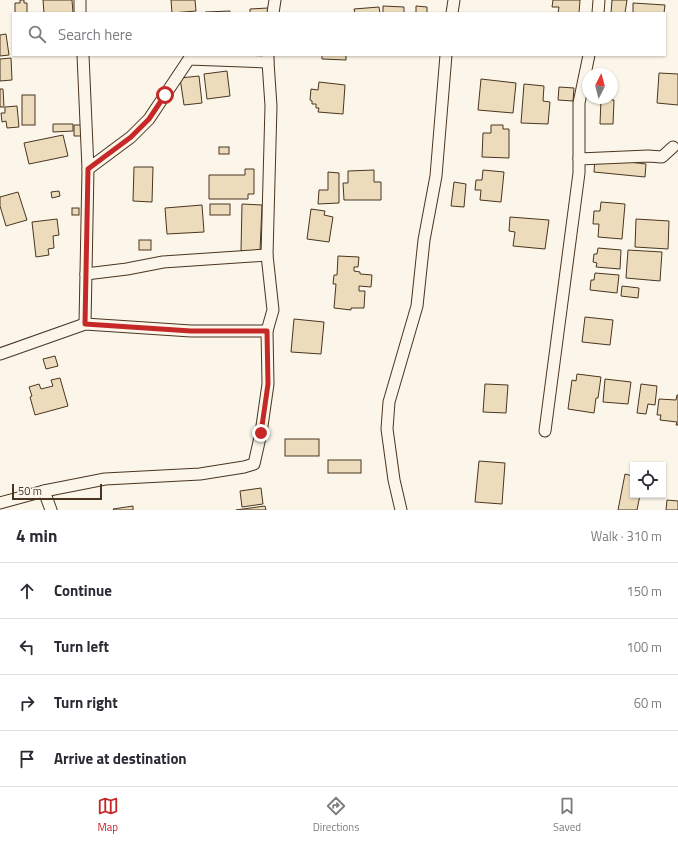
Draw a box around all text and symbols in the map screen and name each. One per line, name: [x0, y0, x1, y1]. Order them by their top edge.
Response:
search box: [12, 12, 666, 56]
icon: search: [26, 23, 48, 45]
text: Search here: [58, 23, 132, 46]
north arrow: [582, 68, 618, 104]
route start: [156, 86, 174, 104]
route end: [252, 424, 270, 442]
map controls: [630, 462, 666, 498]
button: locate: [630, 462, 666, 498]
scale bar: [12, 482, 102, 501]
text: 50 m: [18, 483, 42, 499]
text: 4 min: [16, 523, 57, 549]
text: Walk · 310 m: [591, 526, 662, 546]
text: Continue: [54, 579, 112, 602]
icon: ahead: [16, 580, 38, 602]
text: 150 m: [626, 581, 662, 601]
text: Turn left: [54, 635, 109, 658]
icon: left: [16, 636, 38, 658]
text: 100 m: [626, 637, 662, 657]
text: Turn right: [54, 691, 118, 714]
icon: right: [16, 692, 38, 714]
text: 60 m: [634, 693, 662, 713]
text: Arrive at destination: [54, 747, 187, 770]
icon: arrive: [16, 748, 38, 770]
tab: Map: [97, 795, 119, 835]
tab: Directions: [313, 795, 359, 835]
tab: Saved: [553, 795, 581, 835]

